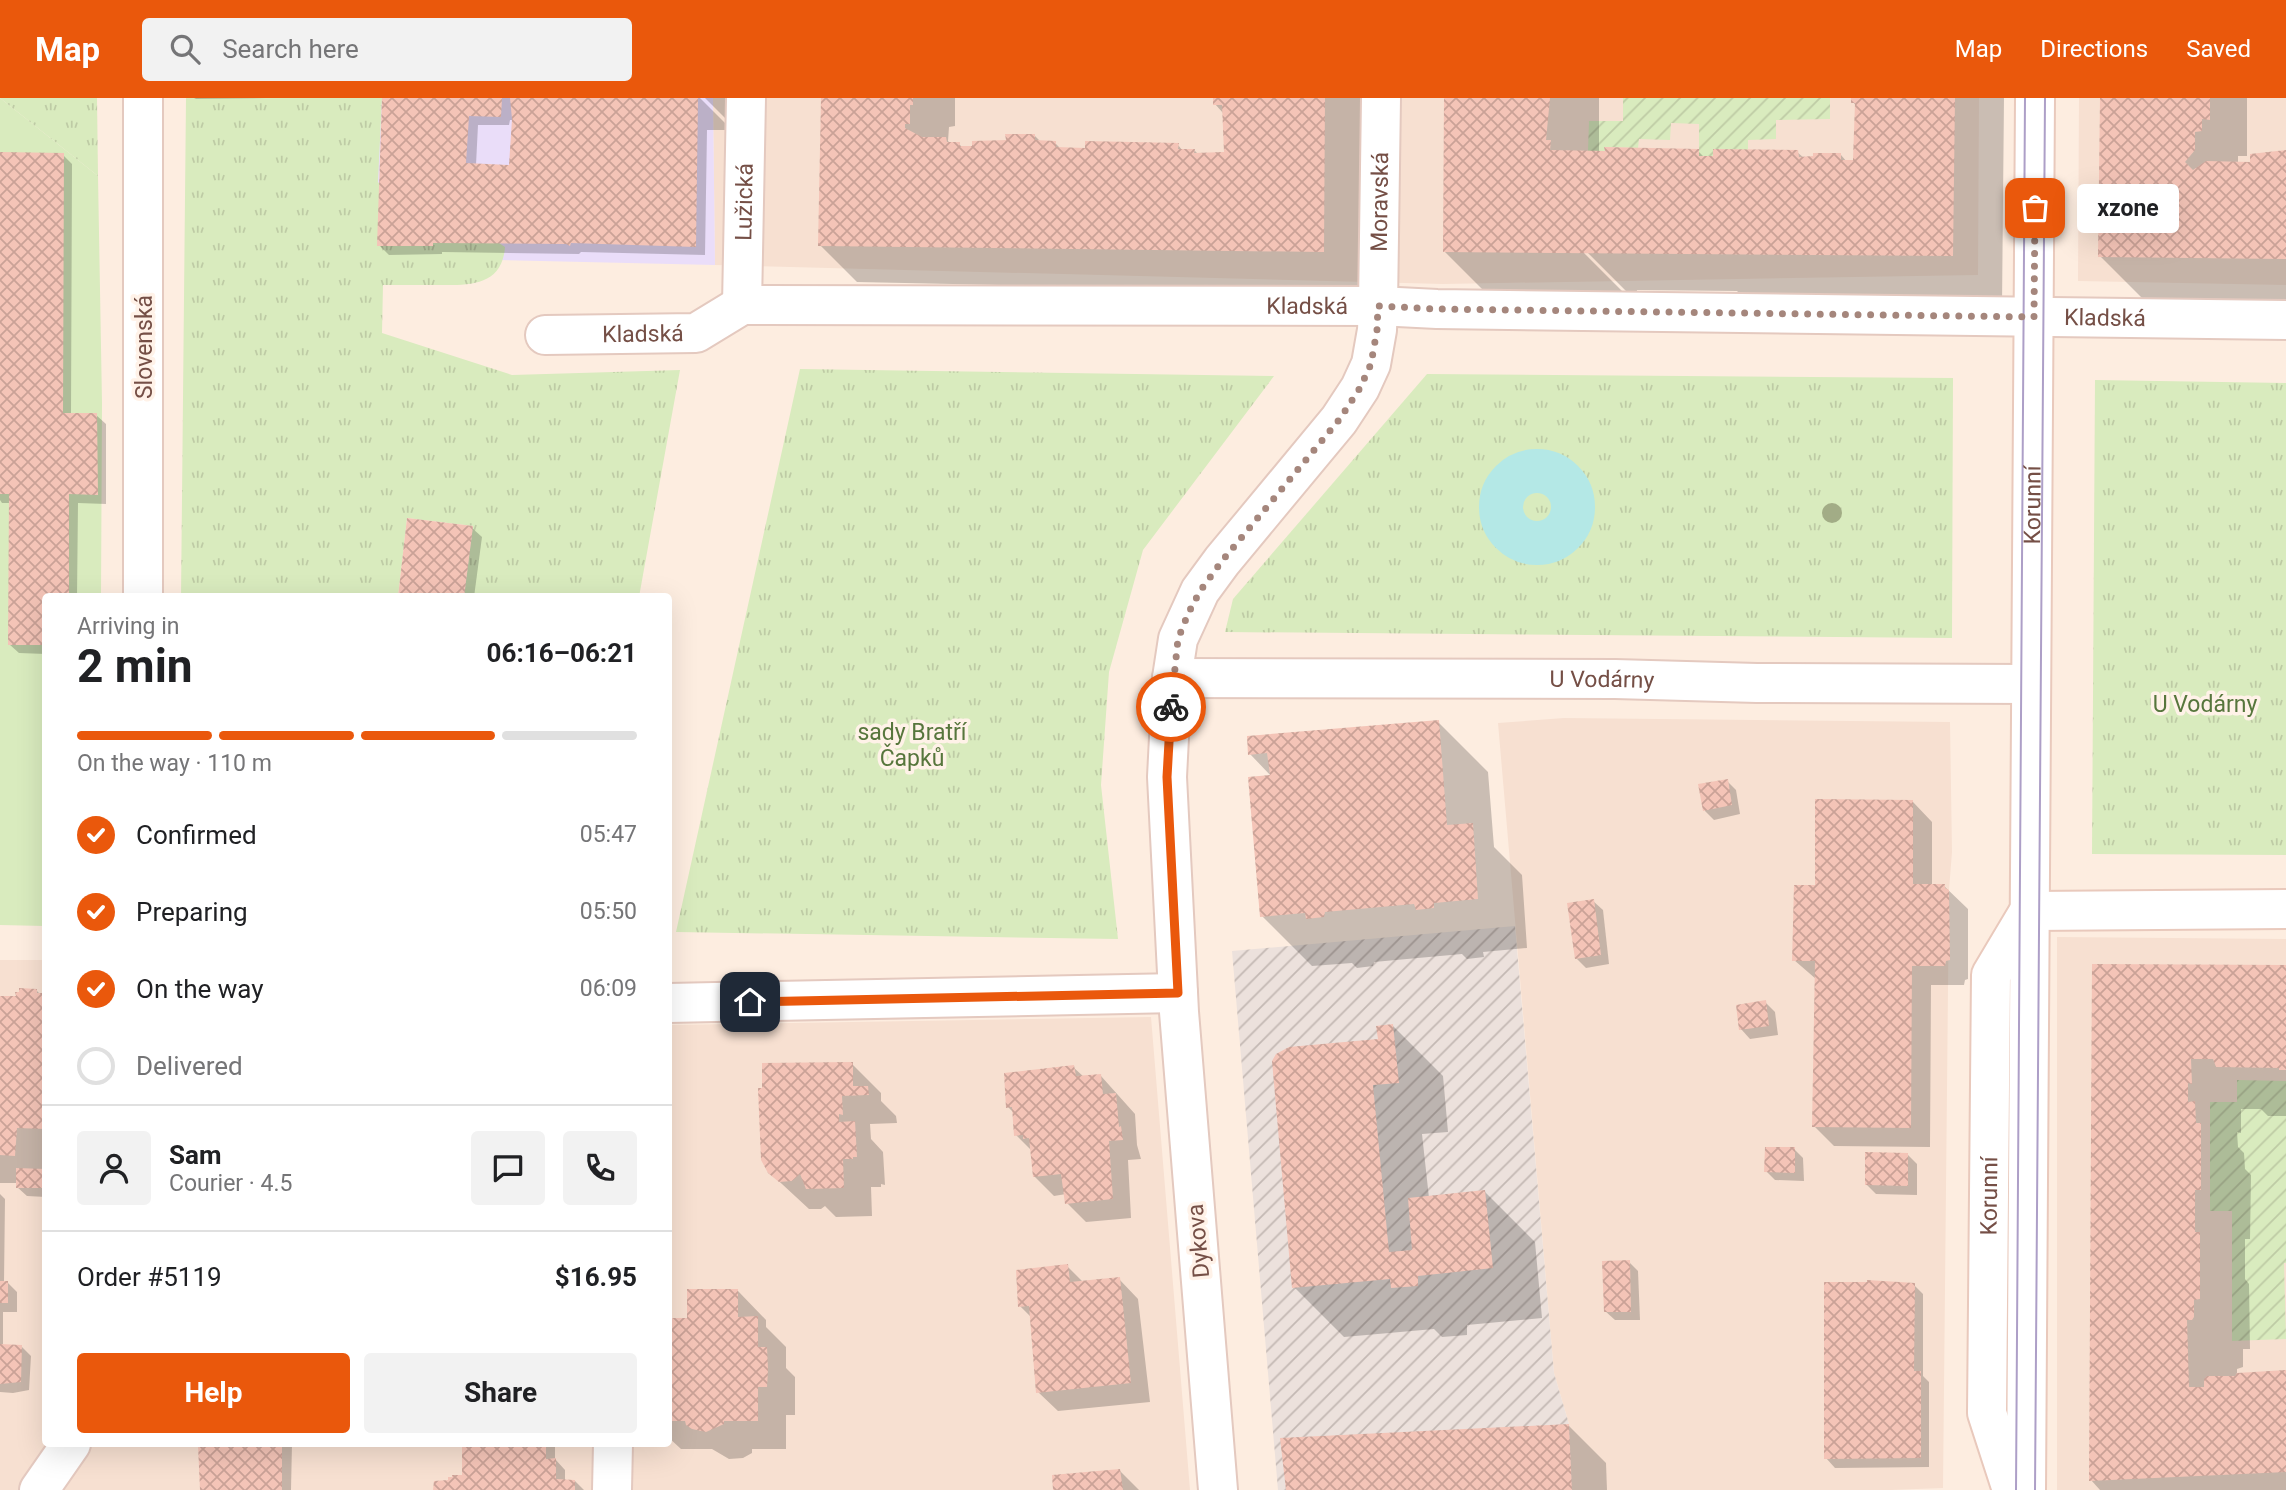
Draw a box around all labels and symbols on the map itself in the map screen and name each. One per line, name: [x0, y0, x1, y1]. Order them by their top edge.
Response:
street label: Moravská: [1366, 152, 1394, 252]
street label: Lužická: [730, 163, 759, 241]
pin: [2005, 178, 2065, 238]
callout: xzone: [2077, 184, 2178, 232]
street label: Kladská: [1266, 293, 1348, 320]
street label: Slovenská: [131, 295, 158, 399]
street label: Kladská: [2064, 304, 2146, 332]
street label: Kladská: [602, 320, 684, 348]
street label: Korunní: [2019, 464, 2047, 545]
street label: U Vodárny: [1550, 666, 1655, 694]
courier: [1136, 672, 1206, 742]
park label: U Vodárny: [2153, 691, 2257, 718]
park label: sady Bratří Čapků: [857, 719, 968, 772]
pin: [720, 972, 780, 1032]
street label: Korunní: [1976, 1155, 2003, 1236]
street label: Dykova: [1182, 1203, 1215, 1279]

